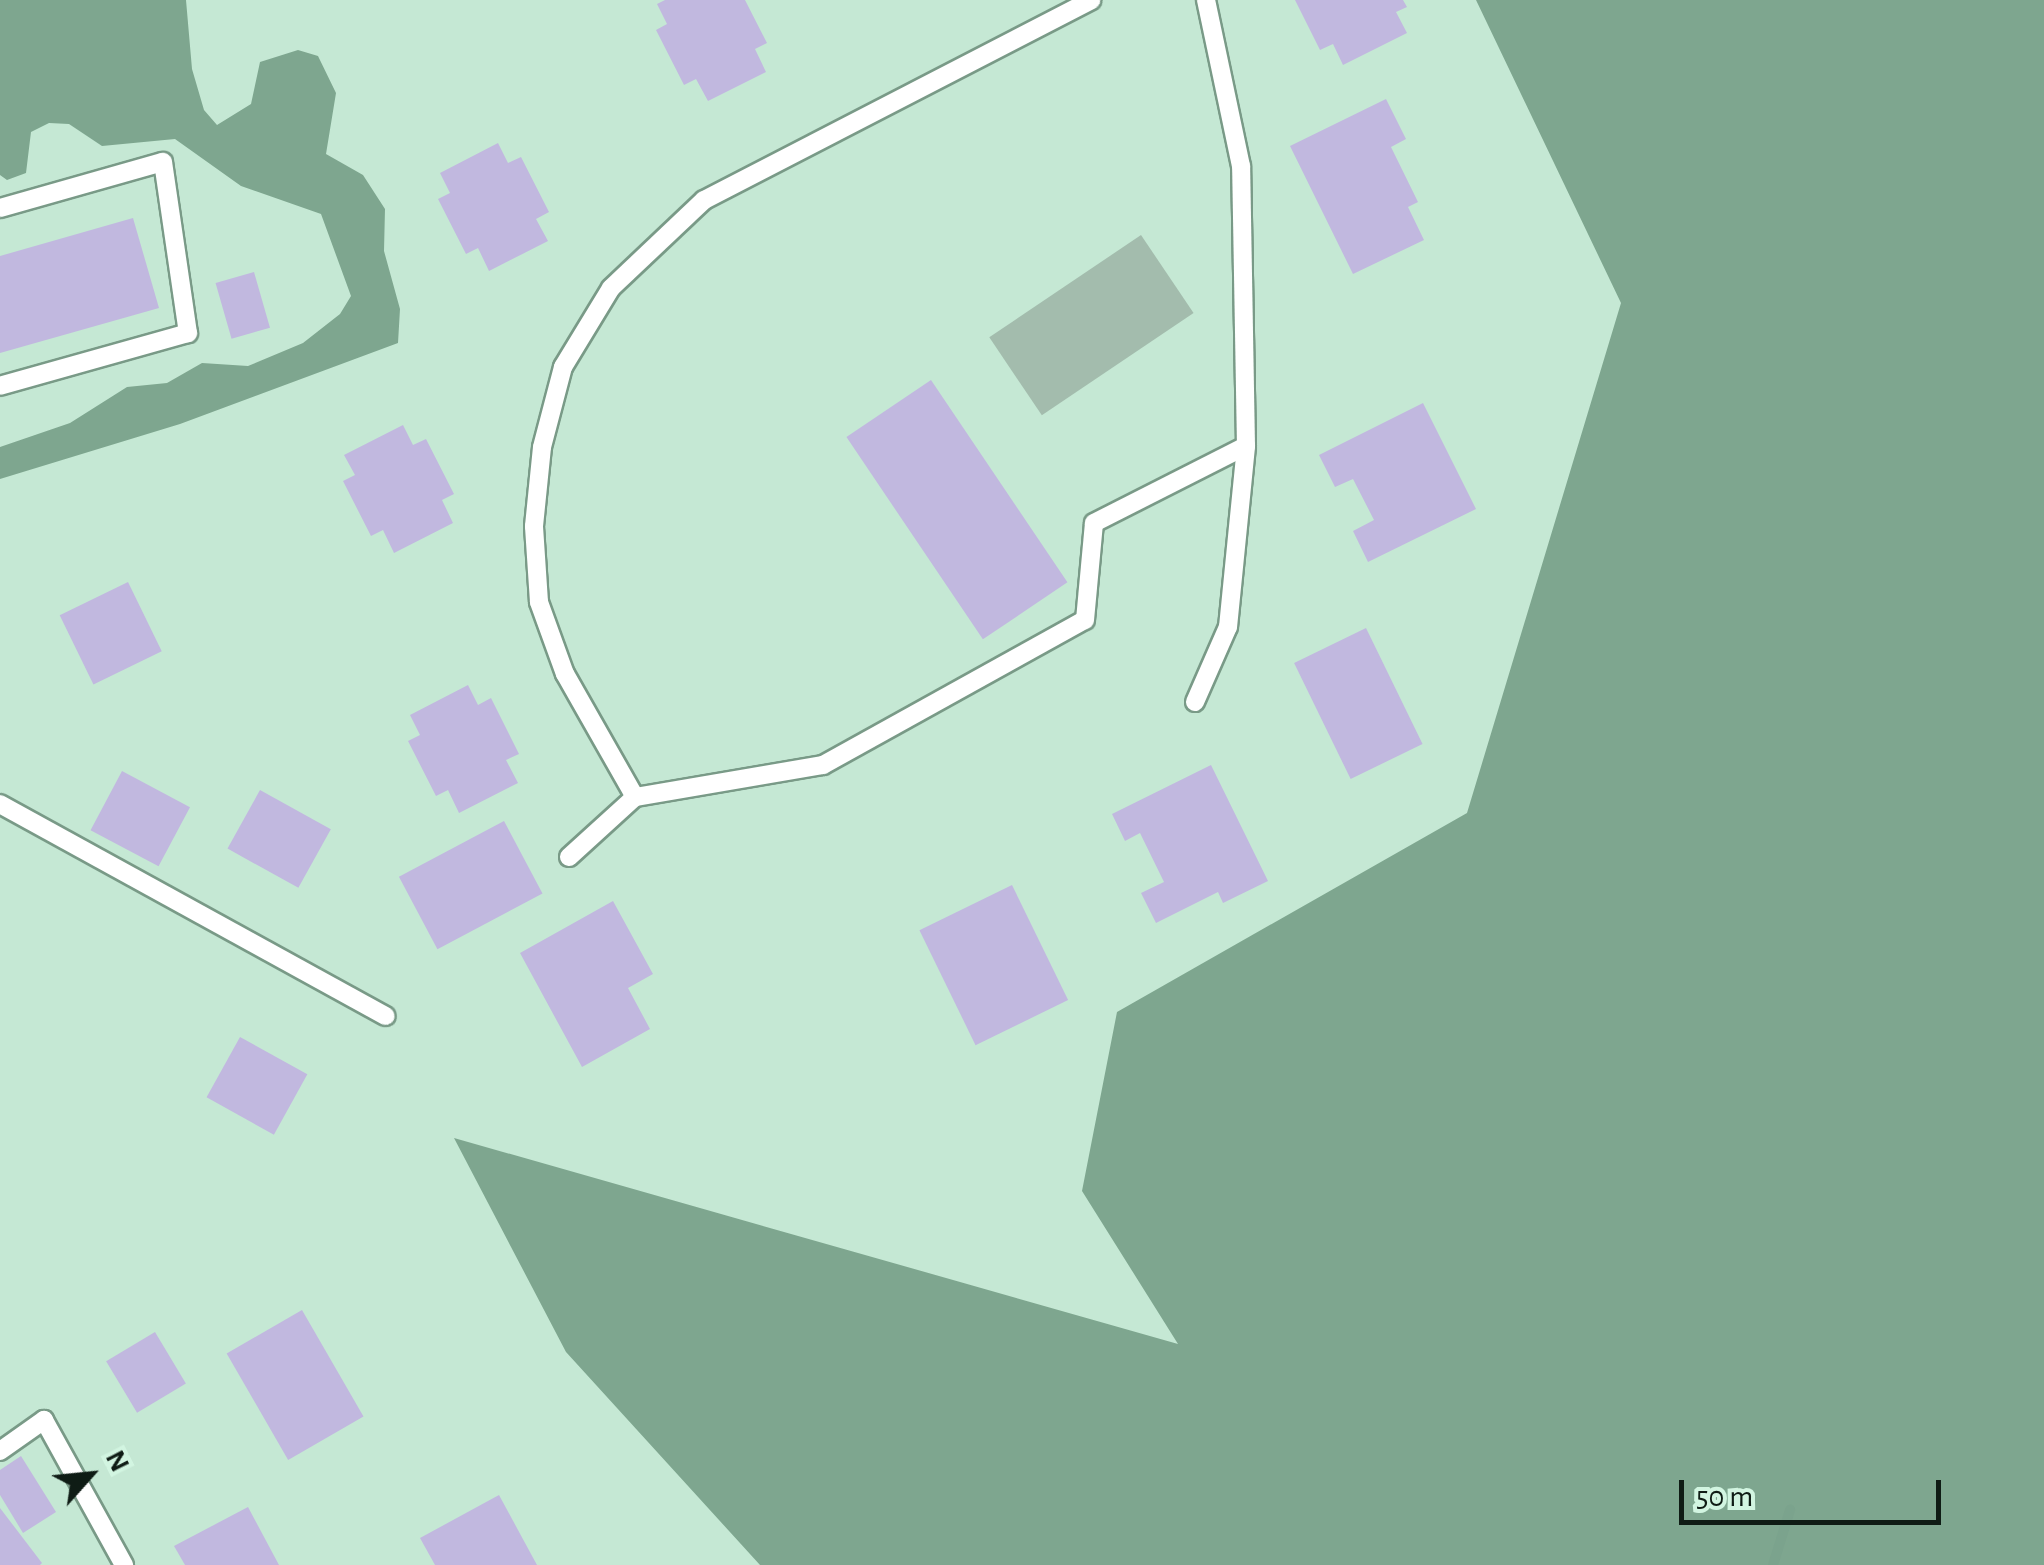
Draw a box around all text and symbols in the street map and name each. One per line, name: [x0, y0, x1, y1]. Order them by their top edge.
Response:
north arrow: [40, 1425, 140, 1525]
text: N: [100, 1446, 134, 1476]
scale bar: [1684, 1460, 1946, 1522]
text: 50 m: [1696, 1482, 1753, 1512]

